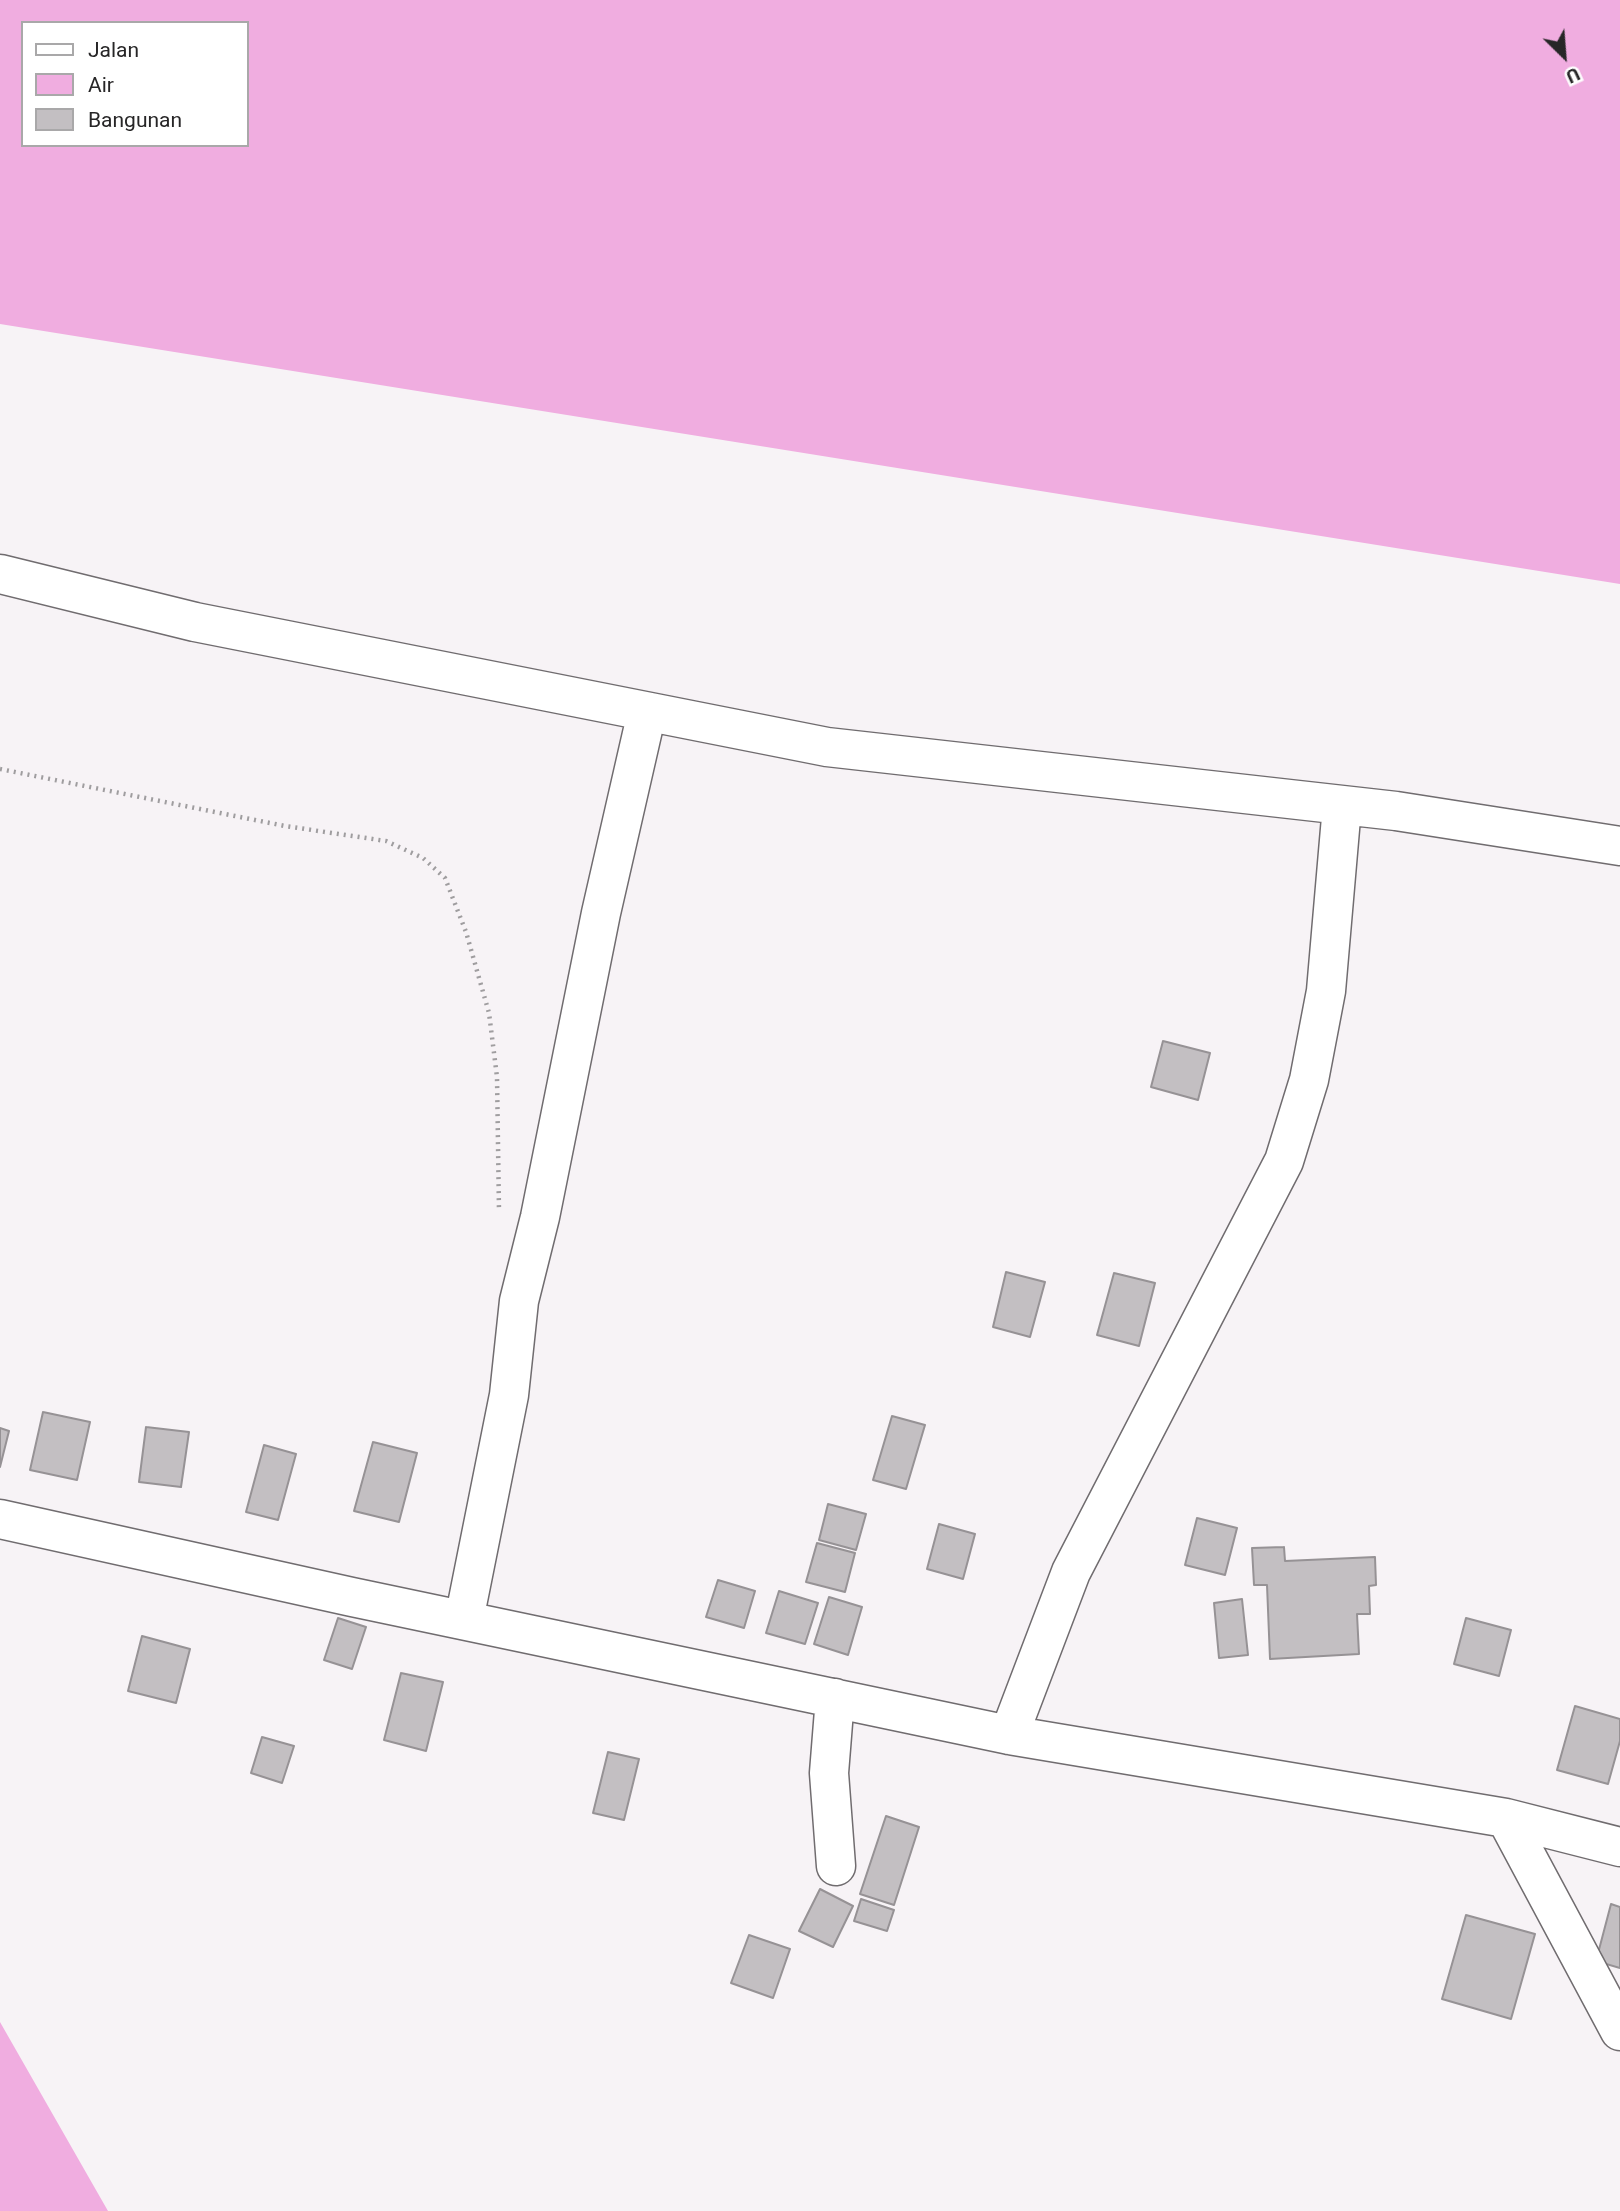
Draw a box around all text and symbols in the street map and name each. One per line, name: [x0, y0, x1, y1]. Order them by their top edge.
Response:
legend: [21, 21, 248, 147]
north arrow: [1529, 21, 1599, 91]
text: Jalan: [88, 38, 139, 62]
text: U: [1563, 62, 1584, 89]
text: Air: [88, 73, 114, 97]
text: Bangunan: [88, 108, 182, 132]

